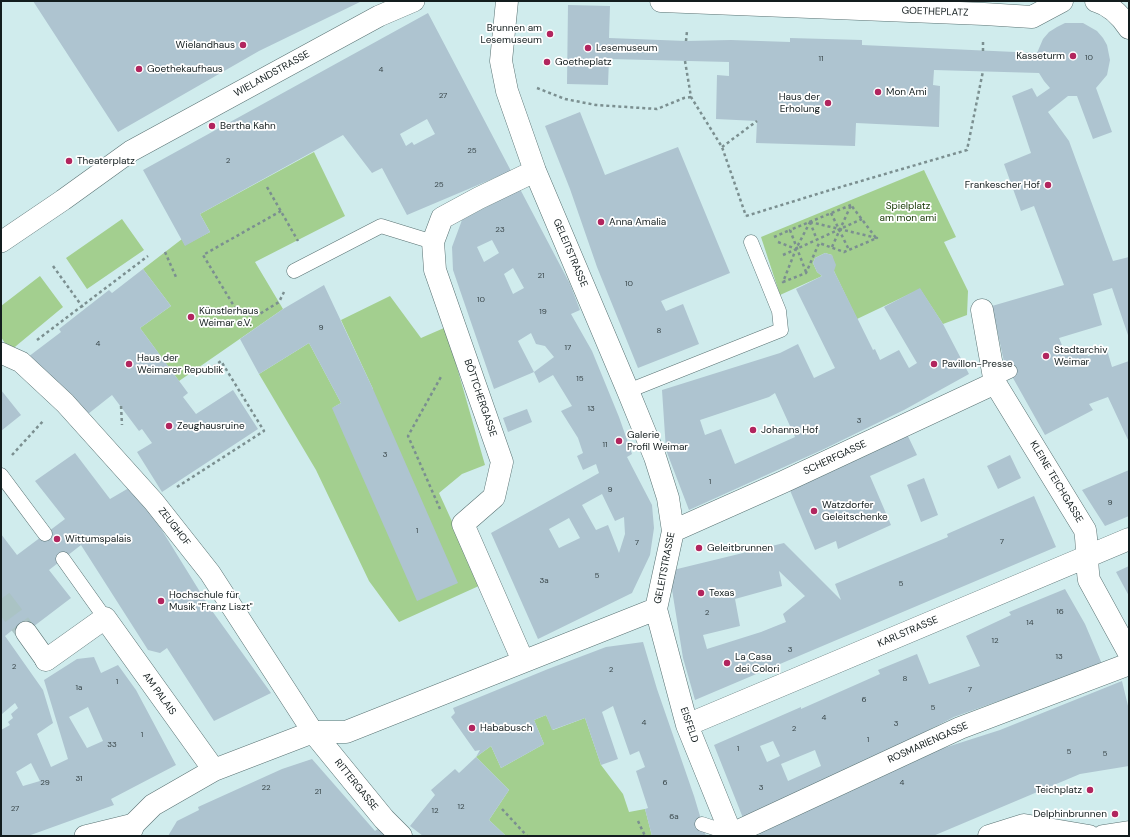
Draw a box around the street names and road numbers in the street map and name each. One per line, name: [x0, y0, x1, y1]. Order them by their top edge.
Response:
street label: GOETHEPLATZ: [901, 5, 969, 19]
street label: WIELANDSTRASSE: [232, 48, 312, 100]
street label: GELEITSTRASSE: [550, 217, 590, 289]
street label: BÖTTCHERGASSE: [461, 358, 499, 438]
street label: SCHERFGASSE: [802, 438, 868, 478]
street label: KLEINE TEICHGASSE: [1027, 439, 1085, 525]
street label: ZEUGHOF: [155, 506, 193, 548]
street label: GELEITSTRASSE: [652, 531, 678, 605]
street label: KARLSTRASSE: [876, 614, 940, 650]
street label: AM PALAIS: [140, 671, 178, 717]
street label: EISFELD: [677, 706, 701, 744]
street label: ROSMARIENGASSE: [886, 720, 970, 766]
street label: RITTERGASSE: [332, 757, 380, 813]

